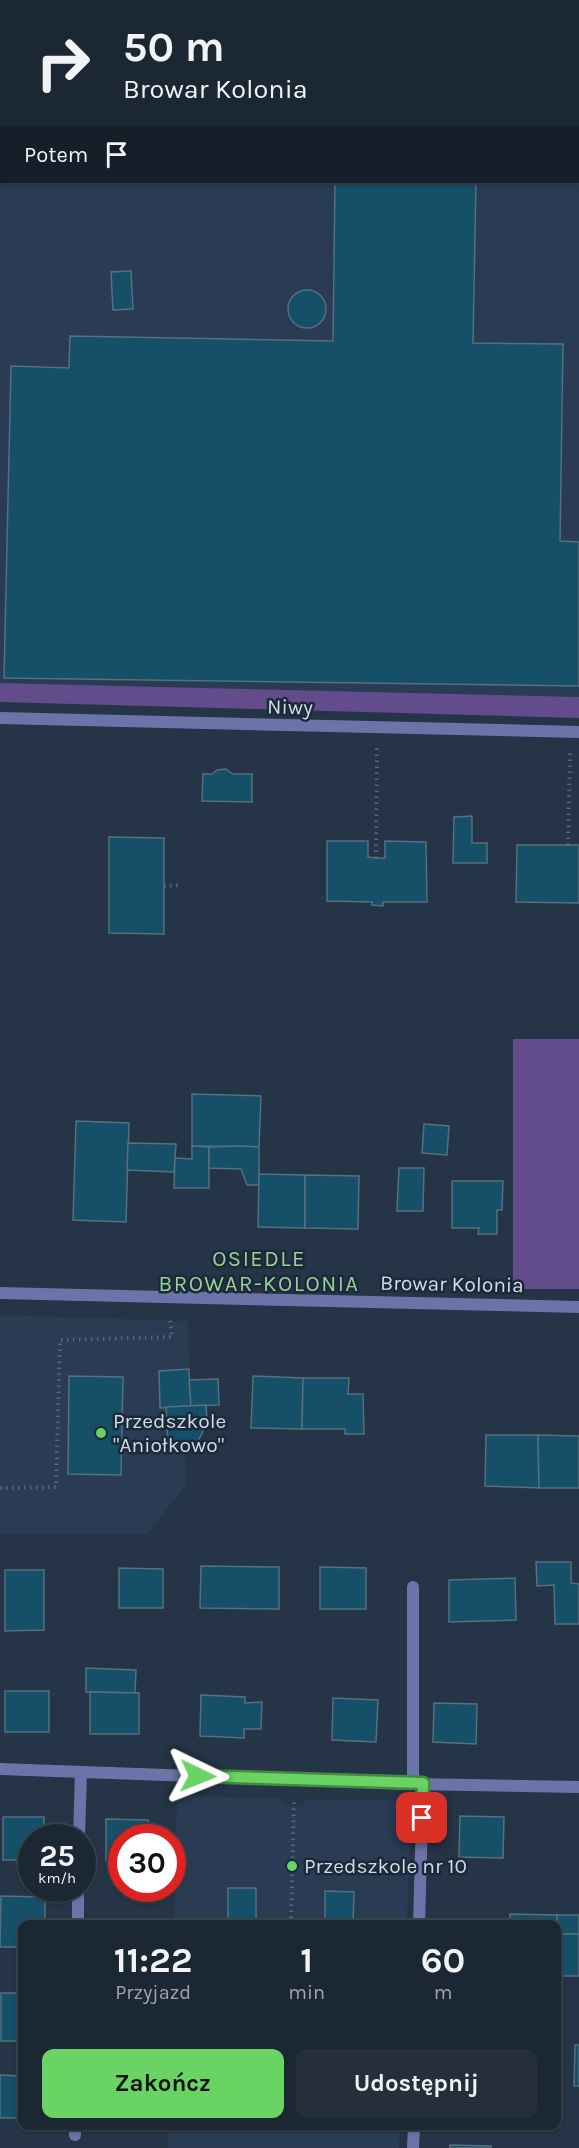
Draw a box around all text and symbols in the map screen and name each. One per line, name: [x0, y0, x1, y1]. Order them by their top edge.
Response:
text: 50 m: [123, 22, 225, 72]
icon: right: [24, 24, 102, 102]
text: Browar Kolonia: [123, 73, 308, 105]
icon: arrive: [100, 138, 133, 171]
text: Potem: [24, 142, 88, 168]
street label: Niwy: [267, 695, 313, 719]
district label: OSIEDLE BROWAR-KOLONIA: [159, 1246, 359, 1297]
street label: Browar Kolonia: [380, 1271, 524, 1297]
place label: Przedszkole "Aniołkowo": [113, 1409, 226, 1457]
marker: Przedszkole "Aniołkowo": [94, 1426, 108, 1440]
position arrow: [166, 1744, 230, 1808]
pin: [396, 1792, 447, 1843]
icon: arrive: [405, 1801, 438, 1834]
speed limit sign: 30: [108, 1824, 186, 1902]
text: 25: [39, 1838, 75, 1874]
place label: Przedszkole nr 10: [304, 1854, 467, 1878]
marker: Przedszkole nr 10: [285, 1859, 299, 1873]
text: km/h: [38, 1869, 76, 1887]
text: 11:22: [114, 1939, 193, 1981]
text: 1: [300, 1939, 313, 1981]
text: 60: [421, 1939, 465, 1981]
text: Przyjazd: [115, 1981, 191, 2004]
text: min: [288, 1981, 325, 2004]
text: m: [434, 1981, 452, 2004]
button: Zakończ: [42, 2049, 284, 2118]
button: Udostępnij: [296, 2049, 537, 2118]

